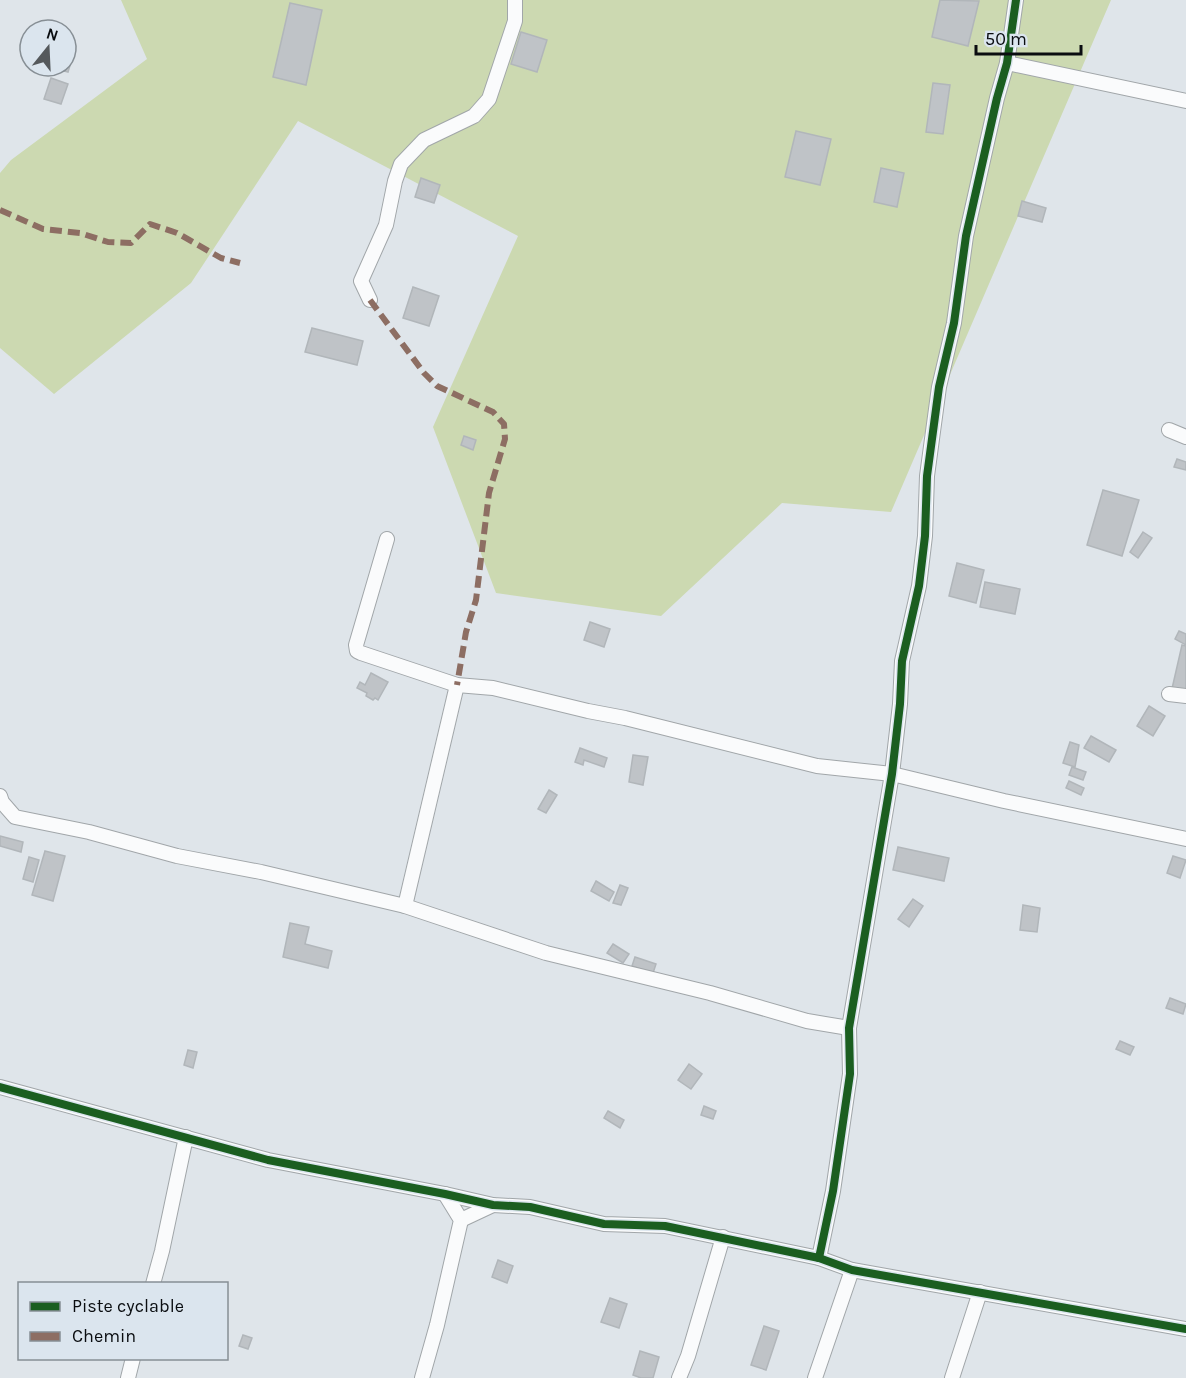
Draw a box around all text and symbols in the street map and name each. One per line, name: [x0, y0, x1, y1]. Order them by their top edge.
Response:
north arrow: [18, 18, 78, 78]
scale bar: [976, 18, 1081, 56]
text: N: [44, 23, 61, 45]
text: 50 m: [985, 28, 1027, 50]
legend: [18, 1282, 228, 1360]
text: Piste cyclable: [72, 1295, 184, 1317]
text: Chemin: [72, 1325, 136, 1347]

